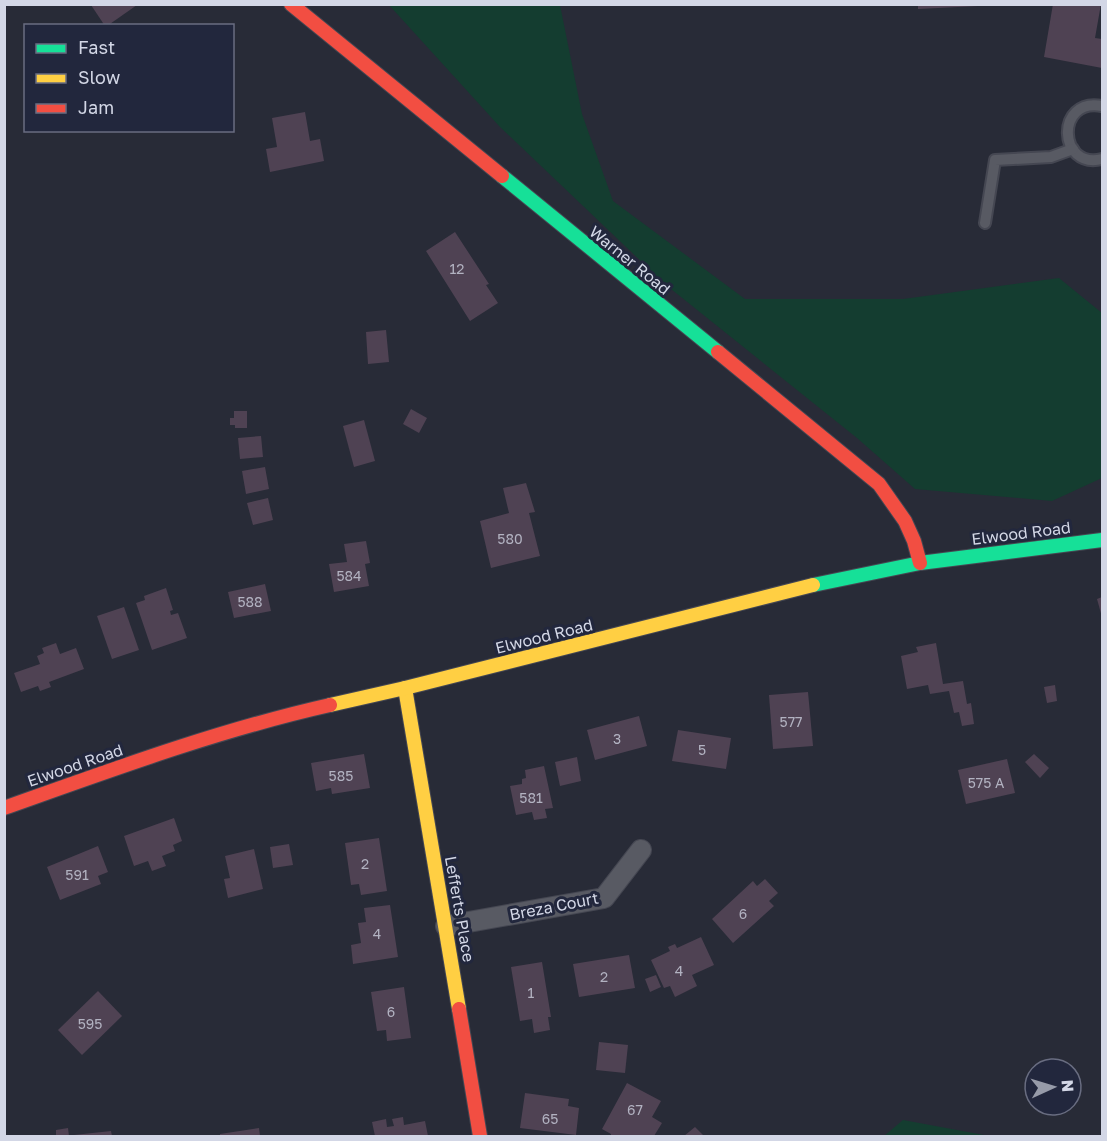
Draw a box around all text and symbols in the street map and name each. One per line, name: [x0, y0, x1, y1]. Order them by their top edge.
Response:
legend: [24, 24, 234, 132]
text: Fast: [78, 36, 115, 58]
text: Slow: [78, 66, 121, 88]
text: Jam: [78, 96, 114, 118]
street label: Warner Road: [585, 221, 675, 299]
house number: 12: [450, 260, 464, 277]
street label: Elwood Road: [970, 517, 1072, 549]
house number: 580: [497, 530, 523, 547]
house number: 584: [336, 567, 362, 584]
house number: 588: [237, 593, 263, 610]
street label: Elwood Road: [493, 614, 595, 658]
house number: 577: [780, 713, 802, 730]
house number: 3: [613, 730, 621, 747]
street label: Elwood Road: [25, 739, 125, 791]
house number: 5: [698, 741, 706, 758]
house number: 585: [329, 767, 353, 784]
house number: 575 A: [968, 774, 1005, 791]
house number: 581: [519, 789, 543, 806]
house number: 2: [361, 855, 369, 872]
street label: Lefferts Place: [441, 855, 479, 963]
house number: 591: [65, 866, 89, 883]
street label: Breza Court: [508, 888, 600, 924]
house number: 6: [739, 905, 747, 922]
house number: 4: [373, 925, 381, 942]
house number: 4: [675, 962, 683, 979]
house number: 2: [600, 968, 608, 985]
house number: 1: [528, 984, 535, 1001]
house number: 6: [387, 1003, 395, 1020]
house number: 595: [78, 1015, 102, 1032]
north arrow: [1023, 1057, 1083, 1117]
text: N: [1058, 1079, 1078, 1093]
house number: 67: [627, 1101, 643, 1118]
house number: 65: [542, 1110, 558, 1127]

